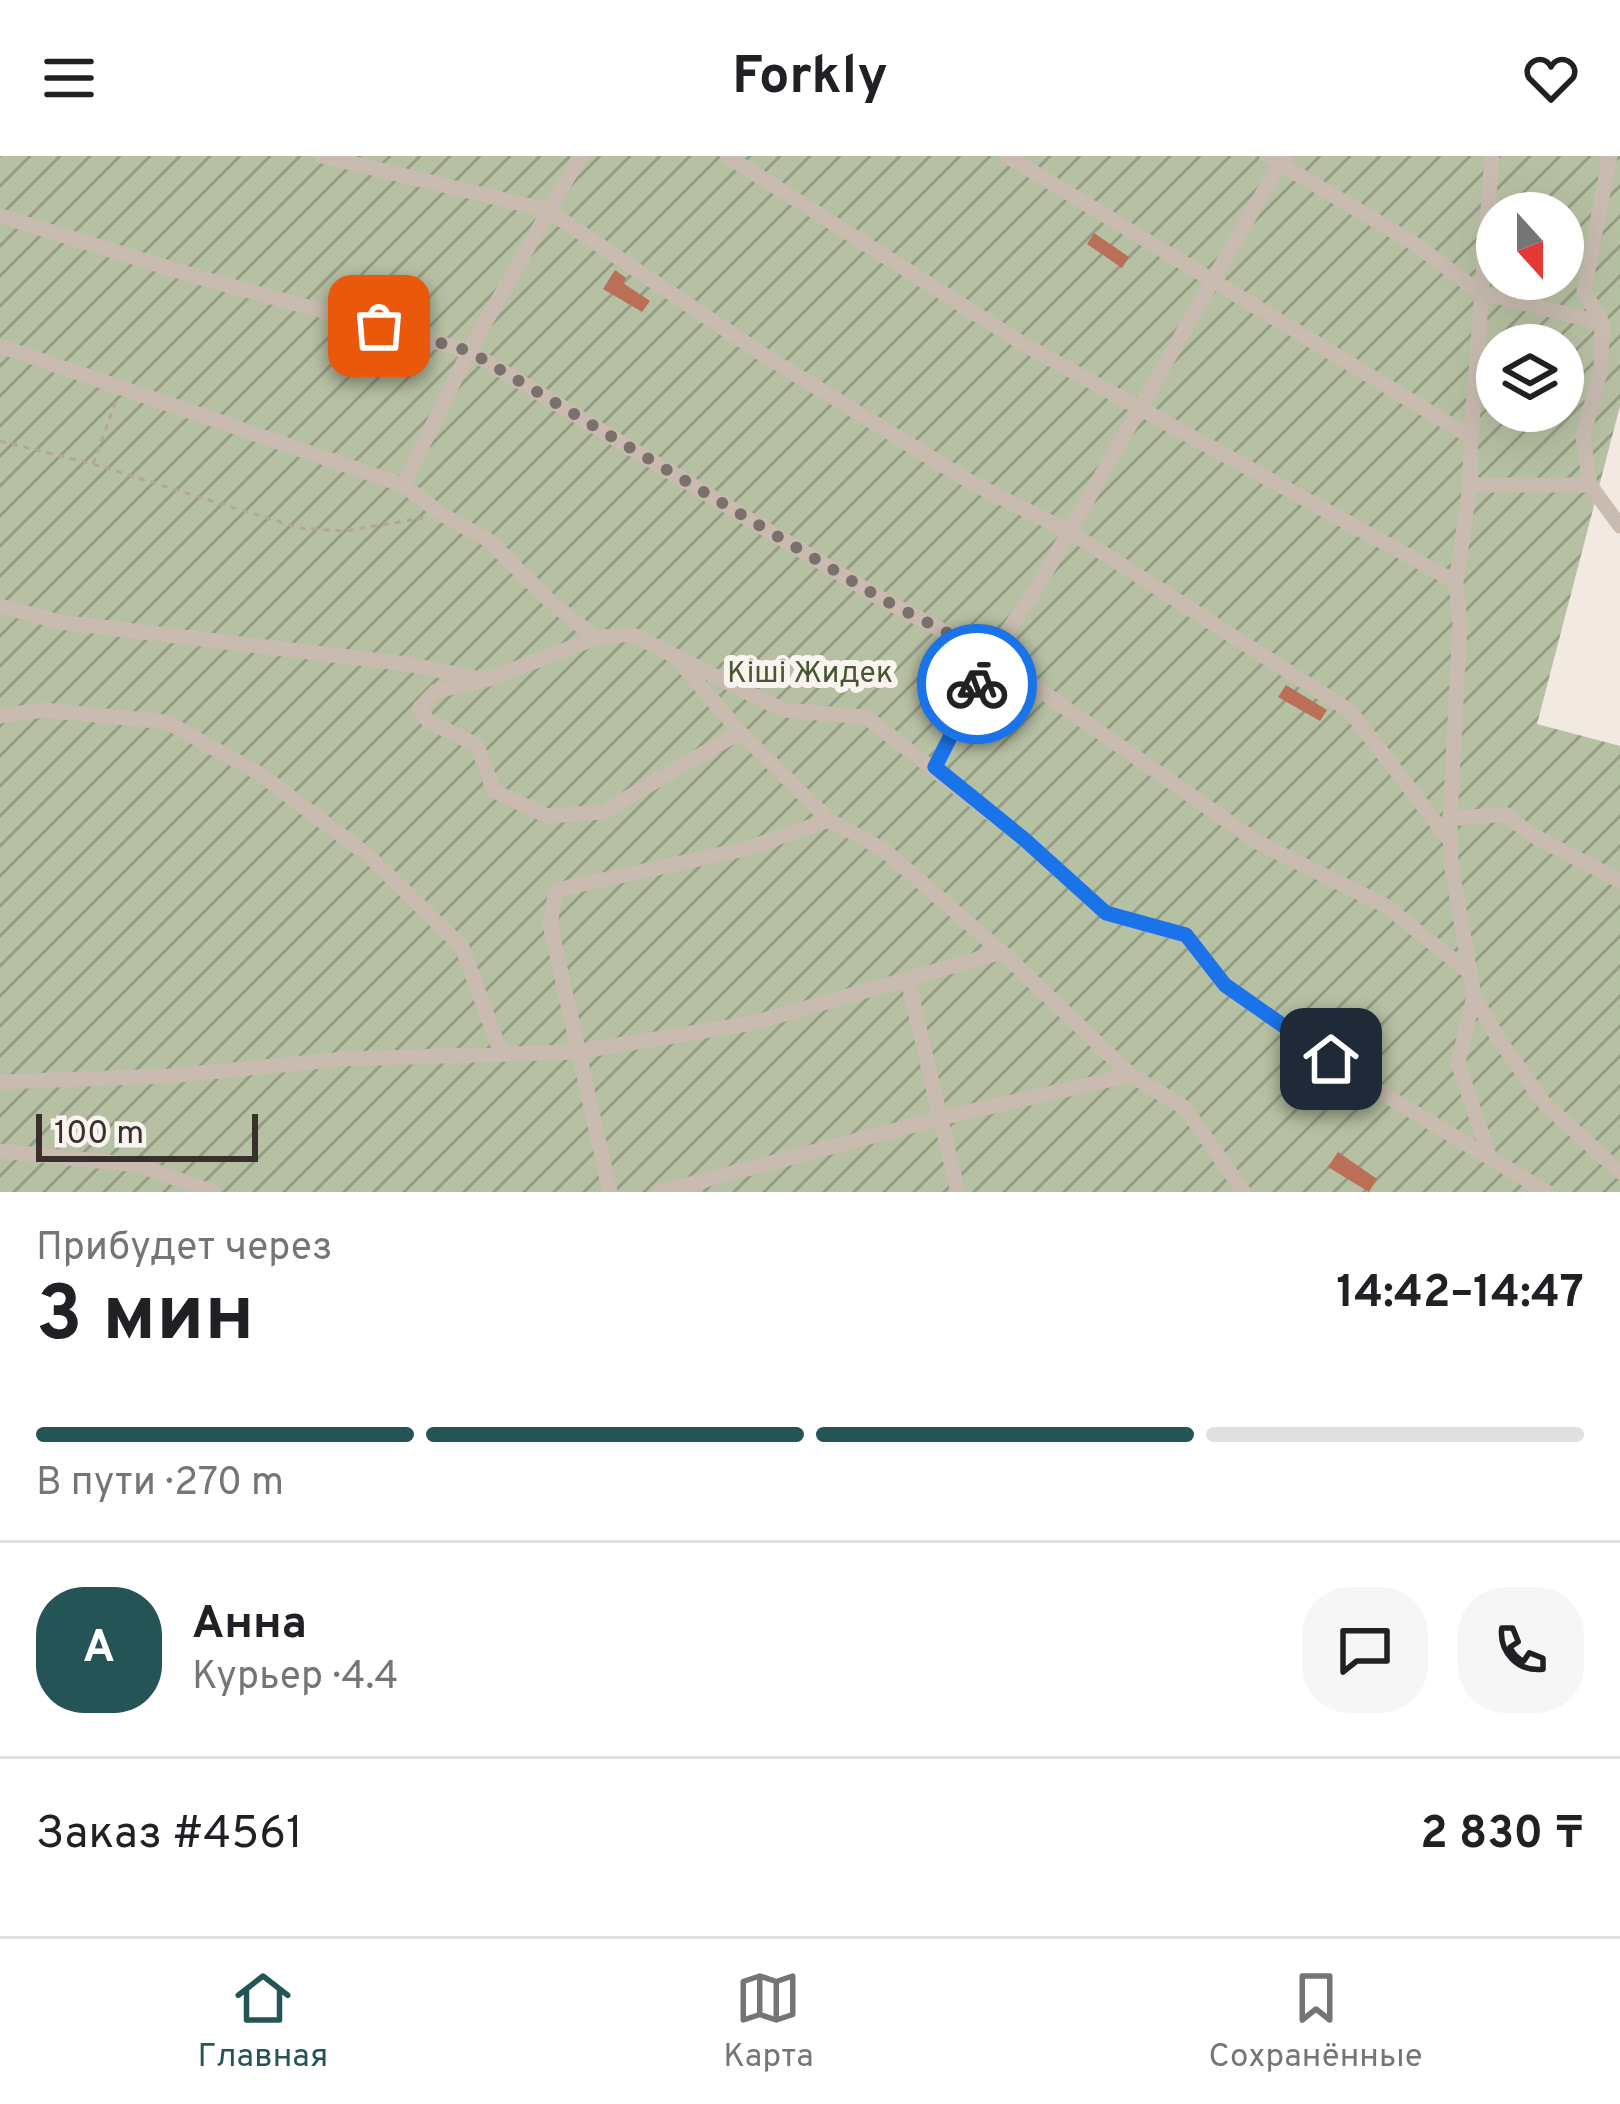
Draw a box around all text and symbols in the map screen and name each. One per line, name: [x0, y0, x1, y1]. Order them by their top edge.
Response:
text: Forkly: [732, 44, 888, 113]
icon: menu: [36, 45, 102, 111]
icon: heart: [1518, 45, 1584, 111]
north arrow: [1476, 192, 1584, 300]
map controls: [1476, 192, 1584, 432]
pin: [328, 275, 430, 377]
icon: bag: [346, 293, 412, 359]
button: layers: [1476, 324, 1584, 432]
courier: [917, 624, 1037, 744]
icon: bike: [944, 651, 1010, 717]
park label: Кіші Жидек: [727, 656, 893, 693]
pin: [1280, 1008, 1382, 1110]
icon: home: [1298, 1026, 1364, 1092]
scale bar: [36, 1108, 258, 1161]
text: 100 m: [54, 1114, 144, 1156]
text: Прибудет через: [36, 1225, 333, 1274]
text: 14:42–14:47: [1336, 1266, 1584, 1323]
text: 3 мин: [36, 1269, 254, 1368]
text: В пути · 270 m: [36, 1460, 284, 1509]
button: chat: [1302, 1587, 1428, 1713]
button: phone: [1458, 1587, 1584, 1713]
text: Анна: [192, 1597, 307, 1654]
text: А: [83, 1621, 115, 1678]
text: Курьер · 4.4: [192, 1654, 398, 1703]
text: Заказ #4561: [36, 1807, 303, 1864]
text: 2 830 ₸: [1420, 1807, 1584, 1864]
tab: Главная: [197, 1965, 328, 2079]
tab: Карта: [723, 1965, 814, 2079]
tab: Сохранённые: [1208, 1965, 1423, 2079]

